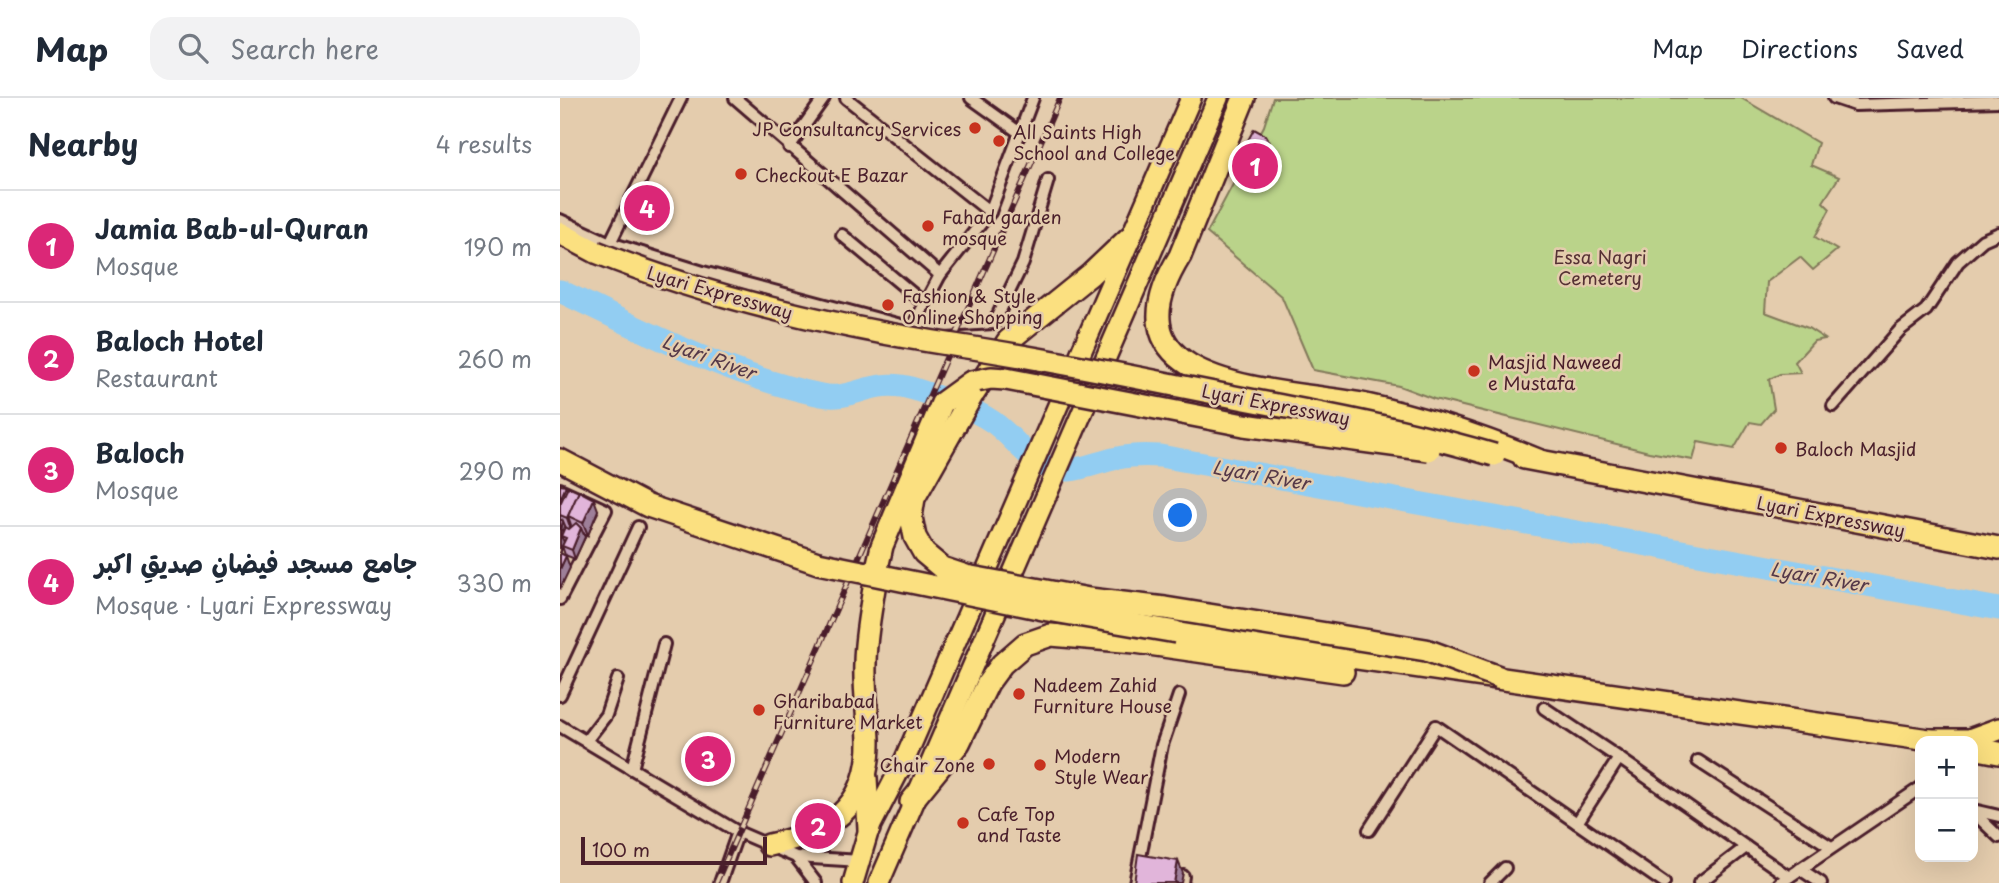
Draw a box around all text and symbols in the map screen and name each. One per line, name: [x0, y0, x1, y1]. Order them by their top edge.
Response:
search box: [150, 17, 640, 80]
text: Map: [35, 23, 108, 73]
icon: search: [174, 29, 212, 67]
text: Search here: [230, 29, 379, 68]
text: Map: [1652, 30, 1703, 66]
text: Directions: [1741, 30, 1858, 66]
text: Saved: [1896, 30, 1964, 66]
place label: JP Consultancy Services: [752, 115, 961, 142]
place label: All Saints High School and College: [1013, 118, 1175, 166]
marker: JP Consultancy Services: [967, 120, 983, 136]
text: Nearby: [28, 121, 138, 166]
text: 4 results: [436, 126, 532, 161]
marker: All Saints High School and College: [991, 133, 1007, 149]
pin: 1: [1232, 140, 1278, 192]
place label: Checkout E Bazar: [755, 161, 909, 188]
marker: Checkout E Bazar: [733, 166, 749, 182]
pin: 4: [624, 182, 670, 234]
place label: Fahad garden mosque: [942, 203, 1061, 251]
text: Jamia Bab-ul-Quran: [95, 209, 369, 248]
marker: Fahad garden mosque: [920, 218, 936, 234]
text: 1: [46, 229, 57, 264]
text: 190 m: [464, 229, 532, 264]
park label: Essa Nagri Cemetery: [1553, 243, 1647, 291]
text: Mosque: [95, 248, 179, 283]
street label: Lyari Expressway: [644, 258, 796, 326]
place label: Fashion & Style Online Shopping: [902, 282, 1043, 330]
marker: Fashion & Style Online Shopping: [880, 297, 896, 313]
text: Baloch Hotel: [95, 321, 263, 360]
water label: Lyari River: [658, 326, 762, 387]
text: 2: [43, 341, 59, 376]
text: 260 m: [457, 341, 532, 376]
place label: Masjid Naweed e Mustafa: [1488, 348, 1622, 396]
text: Restaurant: [95, 360, 218, 395]
marker: Masjid Naweed e Mustafa: [1466, 363, 1482, 379]
street label: Lyari Expressway: [1200, 376, 1352, 432]
text: Baloch: [95, 433, 185, 472]
place label: Baloch Masjid: [1795, 435, 1917, 462]
marker: Baloch Masjid: [1773, 440, 1789, 456]
water label: Lyari River: [1211, 452, 1314, 497]
text: 3: [43, 453, 59, 488]
text: 290 m: [459, 453, 532, 488]
text: Mosque: [95, 472, 179, 507]
street label: Lyari Expressway: [1755, 488, 1907, 544]
your location: [1163, 498, 1197, 532]
text: جامع مسجد فیضانِ صدیقِ اکبر: [95, 543, 417, 582]
water label: Lyari River: [1769, 554, 1872, 599]
text: 4: [43, 565, 59, 600]
text: 330 m: [456, 565, 532, 600]
text: Mosque · Lyari Expressway: [95, 587, 392, 622]
place label: Nadeem Zahid Furniture House: [1033, 671, 1172, 719]
marker: Nadeem Zahid Furniture House: [1011, 686, 1027, 702]
place label: Gharibabad Furniture Market: [773, 687, 923, 735]
marker: Gharibabad Furniture Market: [751, 702, 767, 718]
pin: 3: [685, 733, 731, 785]
map controls: [1915, 736, 1978, 862]
button: +: [1915, 736, 1978, 799]
place label: Modern Style Wear: [1054, 742, 1149, 790]
place label: Chair Zone: [880, 751, 975, 778]
marker: Chair Zone: [981, 756, 997, 772]
marker: Modern Style Wear: [1032, 757, 1048, 773]
button: −: [1915, 799, 1978, 862]
pin: 2: [795, 800, 841, 852]
place label: Cafe Top and Taste: [977, 800, 1061, 848]
marker: Cafe Top and Taste: [955, 815, 971, 831]
scale bar: [581, 834, 766, 866]
text: 100 m: [592, 835, 650, 863]

